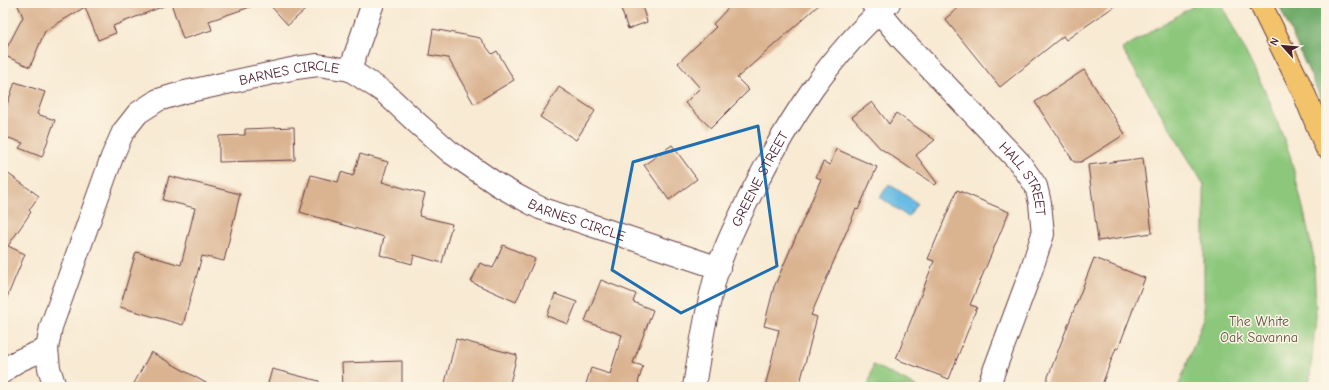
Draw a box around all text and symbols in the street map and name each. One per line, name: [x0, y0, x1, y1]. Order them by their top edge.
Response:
north arrow: [1263, 26, 1303, 66]
text: N: [1267, 36, 1282, 48]
street label: BARNES CIRCLE: [238, 56, 341, 89]
street label: GREENE STREET: [728, 128, 792, 229]
street label: HALL STREET: [996, 138, 1050, 217]
street label: BARNES CIRCLE: [525, 195, 627, 244]
park label: The White Oak Savanna: [1220, 313, 1298, 346]

